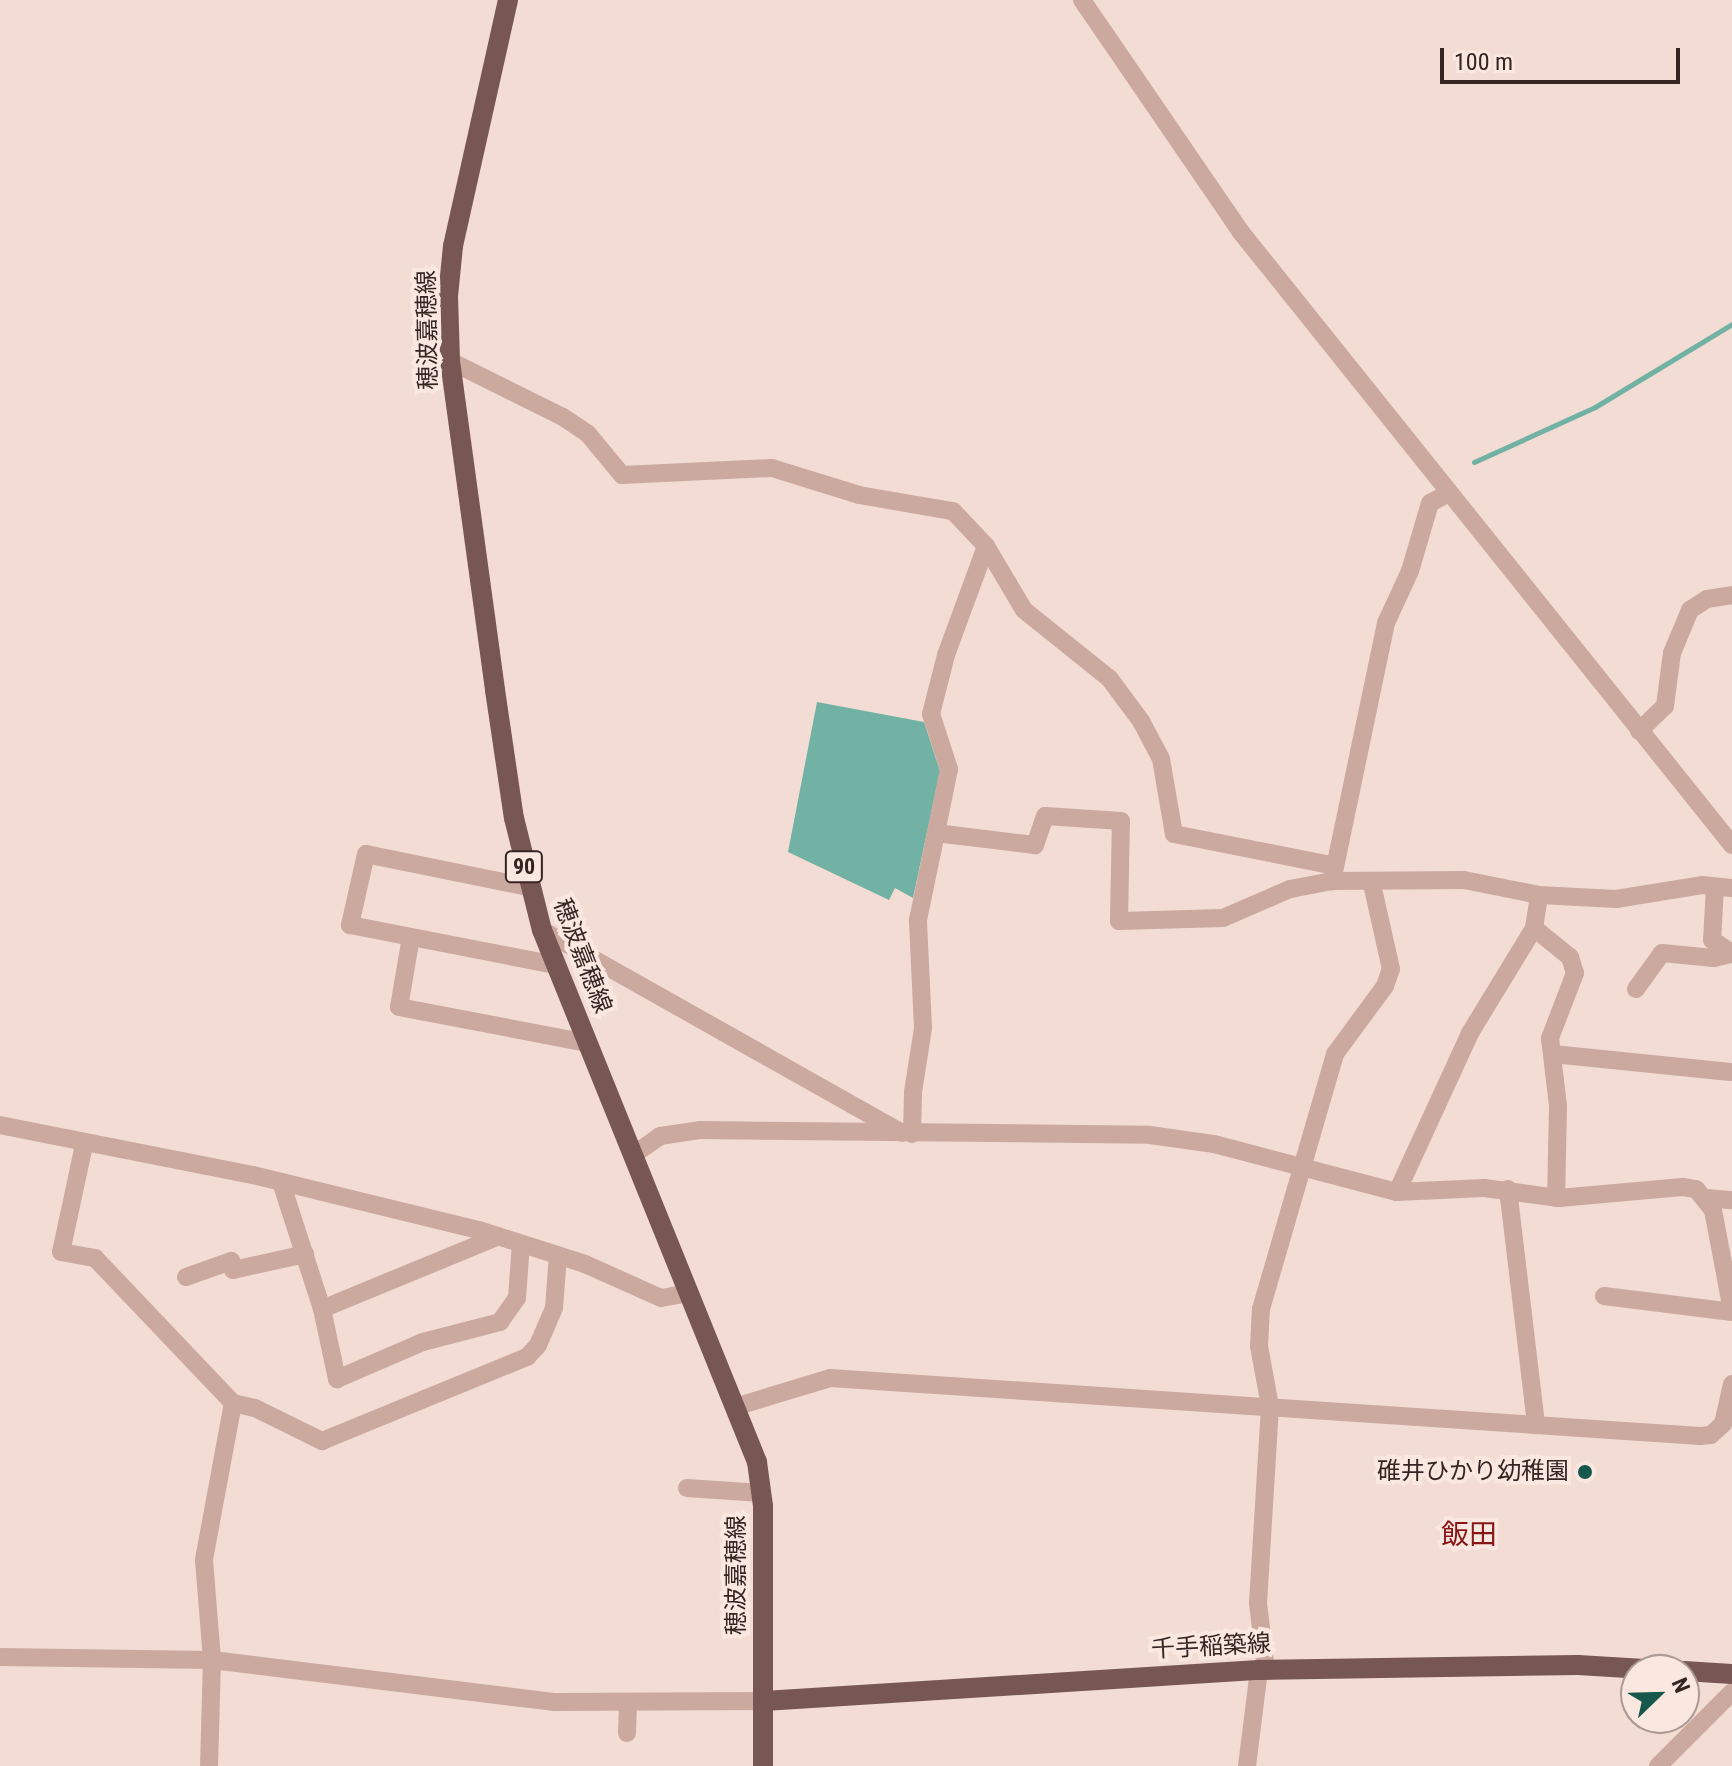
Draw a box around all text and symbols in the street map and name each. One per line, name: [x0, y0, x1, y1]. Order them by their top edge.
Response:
scale bar: [1444, 32, 1684, 82]
text: 100 m: [1454, 48, 1513, 76]
street label: 穂波嘉穂線: [413, 270, 443, 390]
road number: 90: [504, 849, 544, 885]
street label: 穂波嘉穂線: [547, 895, 617, 1017]
place label: 碓井ひかり幼稚園: [1377, 1458, 1569, 1486]
marker: 碓井ひかり幼稚園: [1576, 1463, 1594, 1481]
street label: 穂波嘉穂線: [723, 1515, 751, 1635]
district label: 飯田: [1441, 1518, 1497, 1552]
street label: 千手稲築線: [1150, 1629, 1272, 1665]
north arrow: [1620, 1654, 1700, 1734]
text: N: [1667, 1674, 1695, 1696]

